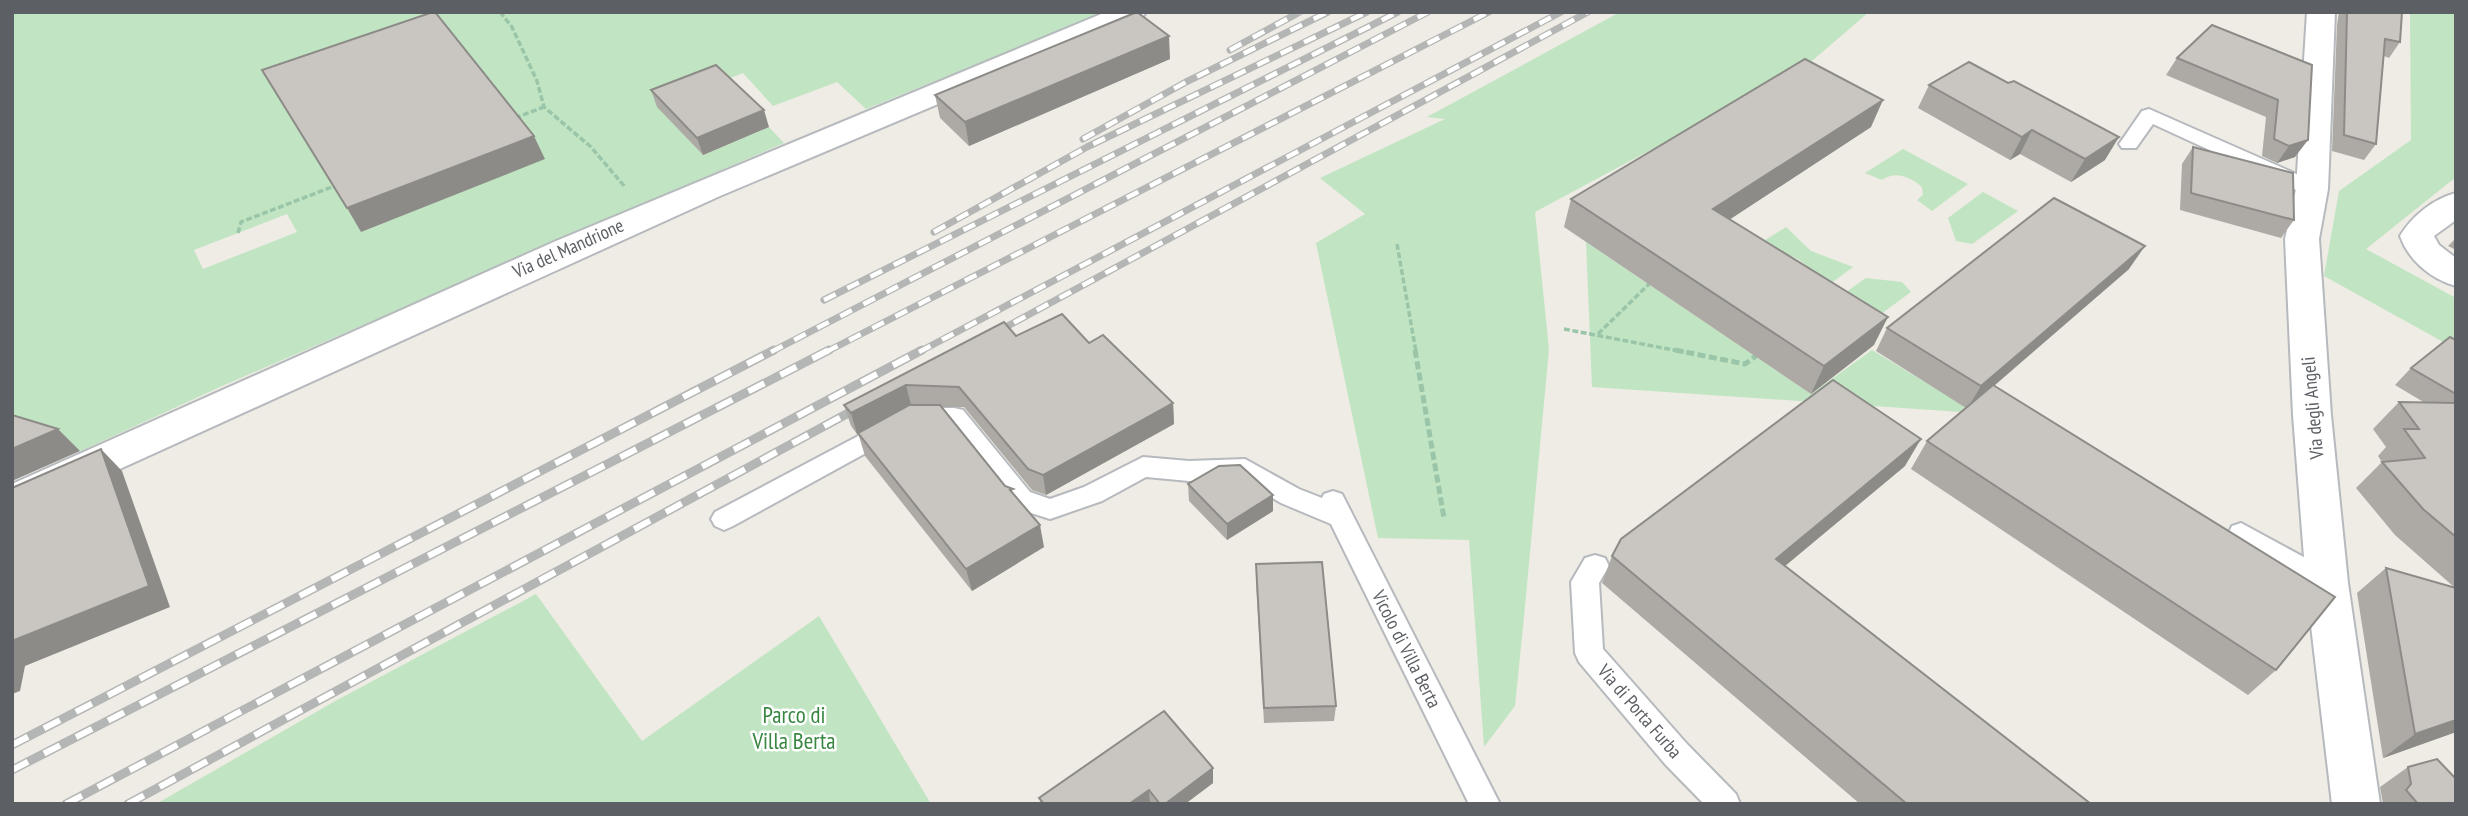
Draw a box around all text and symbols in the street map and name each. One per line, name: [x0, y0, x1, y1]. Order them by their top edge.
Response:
street label: Via del Mandrione: [508, 213, 627, 284]
street label: Via degli Angeli: [2296, 356, 2329, 461]
street label: Vicolo di Villa Berta: [1367, 585, 1447, 712]
street label: Via di Porta Furba: [1592, 658, 1687, 763]
park label: Parco di Villa Berta: [751, 700, 836, 755]

